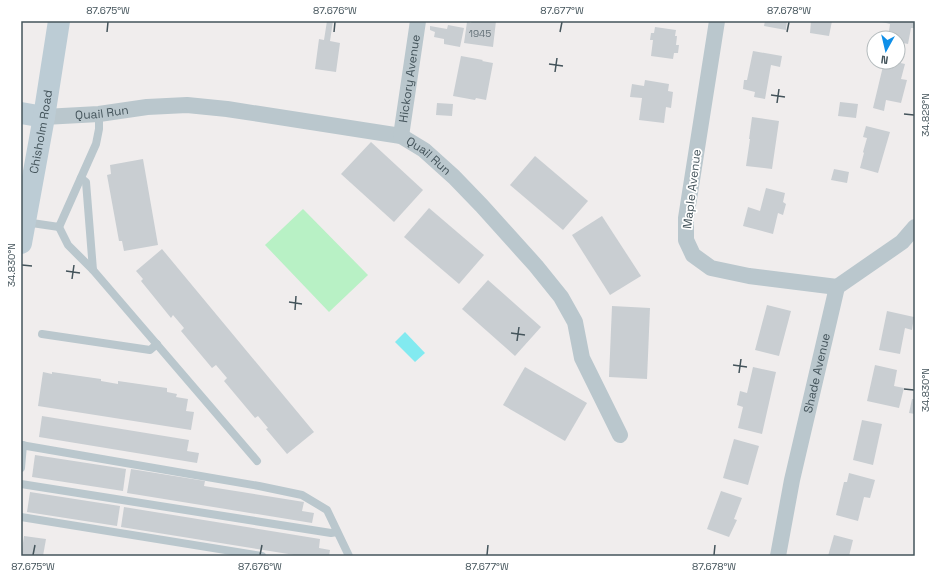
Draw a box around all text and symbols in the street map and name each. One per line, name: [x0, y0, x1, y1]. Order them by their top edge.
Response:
text: 87.675°W: [86, 4, 130, 17]
text: 87.676°W: [313, 4, 357, 17]
text: 87.677°W: [540, 4, 584, 17]
text: 87.678°W: [767, 4, 811, 17]
house number: 1945: [469, 27, 491, 40]
north arrow: [866, 30, 906, 70]
street label: Hickory Avenue: [395, 34, 424, 124]
text: N: [880, 52, 889, 67]
street label: Chisholm Road: [26, 89, 56, 175]
text: 34.829°N: [919, 93, 932, 137]
street label: Quail Run: [75, 102, 130, 123]
street label: Quail Run: [403, 133, 455, 179]
street label: Maple Avenue: [679, 148, 705, 230]
text: 34.830°N: [5, 243, 18, 287]
street label: Shade Avenue: [800, 332, 834, 415]
text: 34.830°N: [919, 368, 932, 412]
text: 87.675°W: [11, 560, 55, 573]
text: 87.676°W: [238, 560, 282, 573]
text: 87.677°W: [465, 560, 509, 573]
text: 87.678°W: [692, 560, 736, 573]

